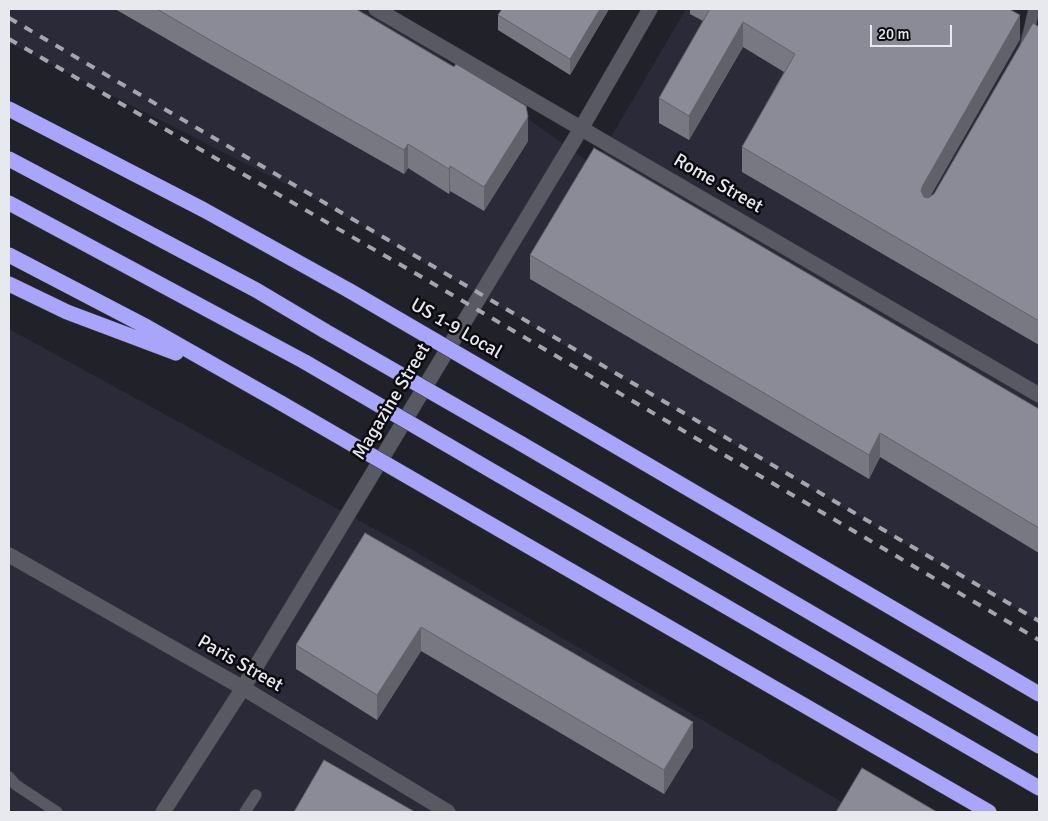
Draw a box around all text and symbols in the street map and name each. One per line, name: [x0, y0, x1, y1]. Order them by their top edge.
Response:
scale bar: [873, 15, 956, 47]
text: 20 m: [878, 25, 909, 43]
street label: Rome Street: [669, 149, 767, 219]
street label: US 1-9 Local: [406, 294, 506, 364]
street label: Magazine Street: [348, 340, 436, 464]
street label: Paris Street: [193, 631, 287, 697]

